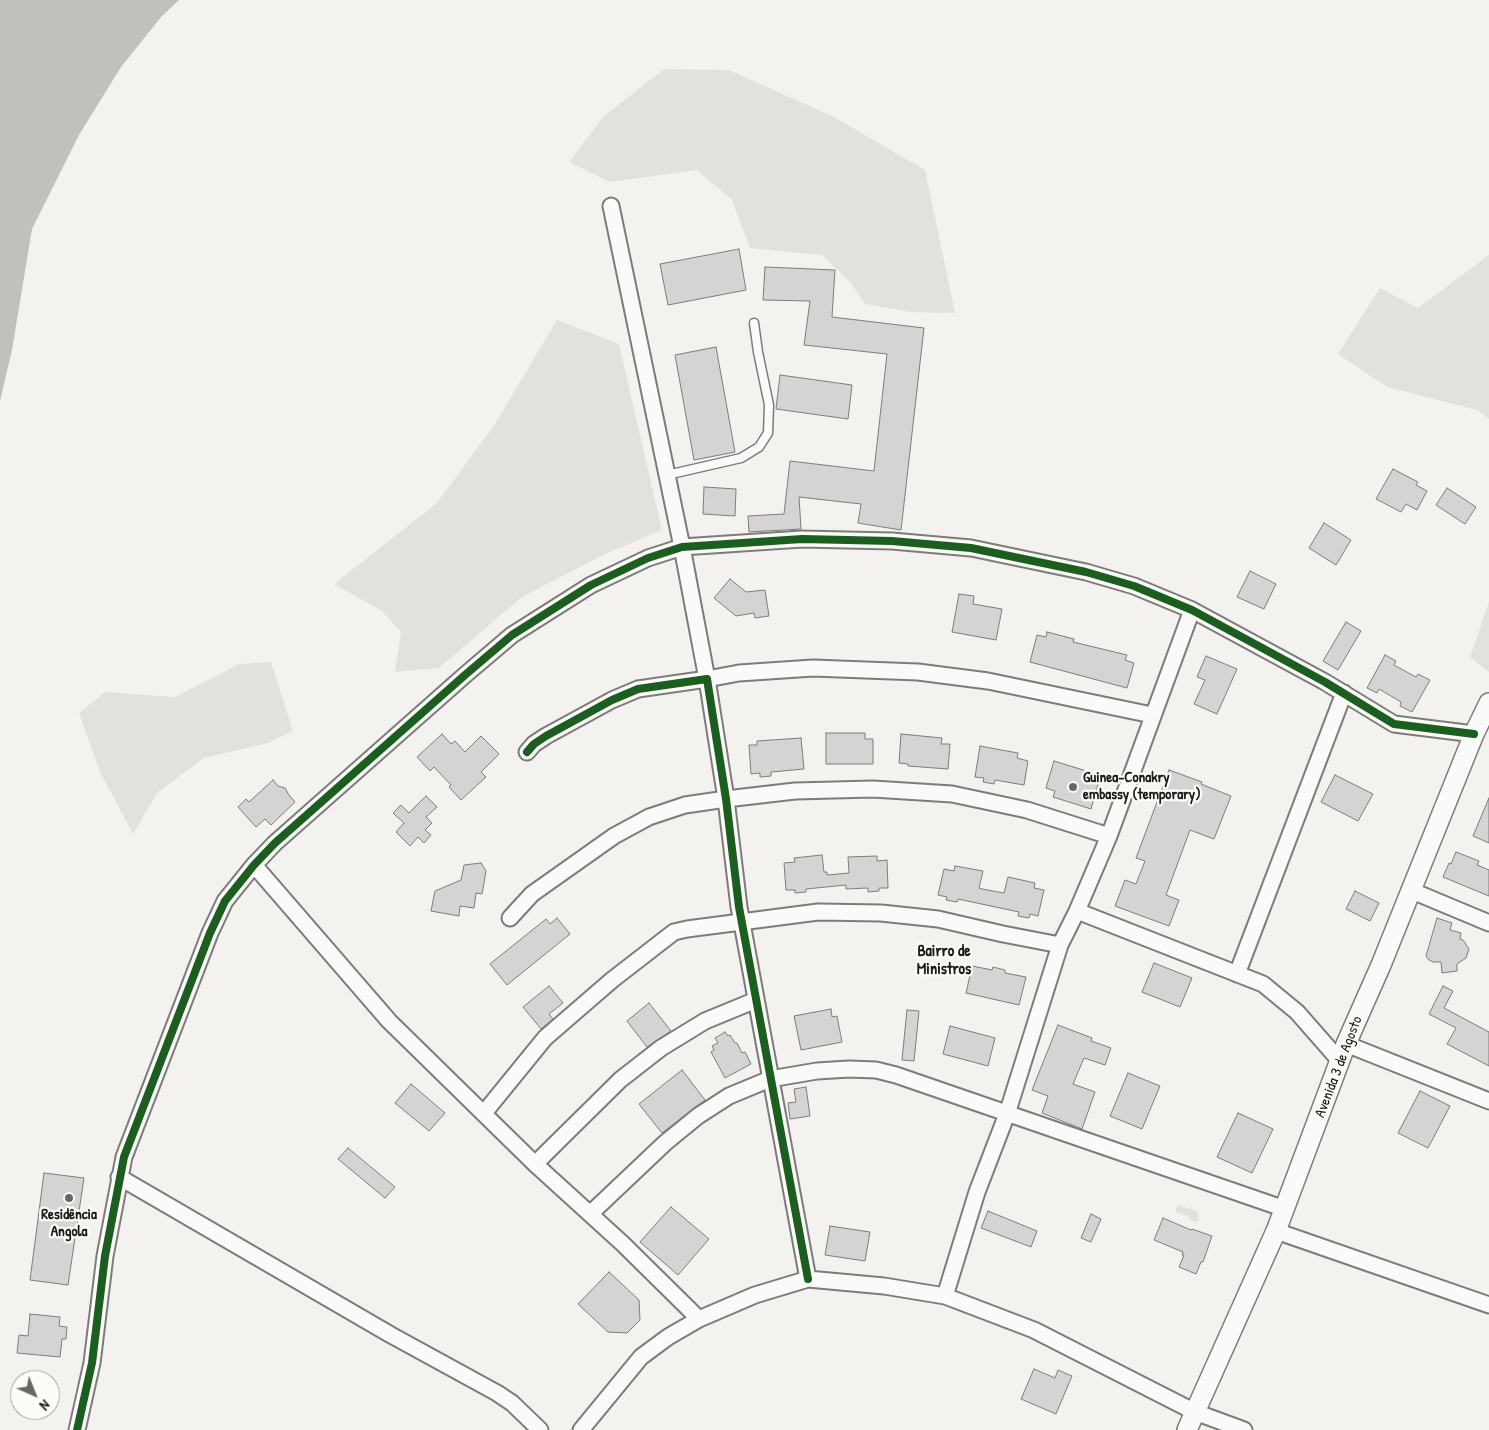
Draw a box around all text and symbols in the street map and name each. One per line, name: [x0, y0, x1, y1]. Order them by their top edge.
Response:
place label: Guinea-Conakry embassy (temporary): [1083, 769, 1201, 804]
marker: Guinea-Conakry embassy (temporary): [1067, 781, 1079, 793]
district label: Bairro de Ministros: [917, 942, 971, 980]
street label: Avenida 3 de Agosto: [1311, 1014, 1367, 1120]
marker: Residência Angola: [63, 1192, 75, 1204]
place label: Residência Angola: [41, 1206, 97, 1241]
north arrow: [10, 1370, 60, 1420]
text: N: [36, 1396, 54, 1415]

